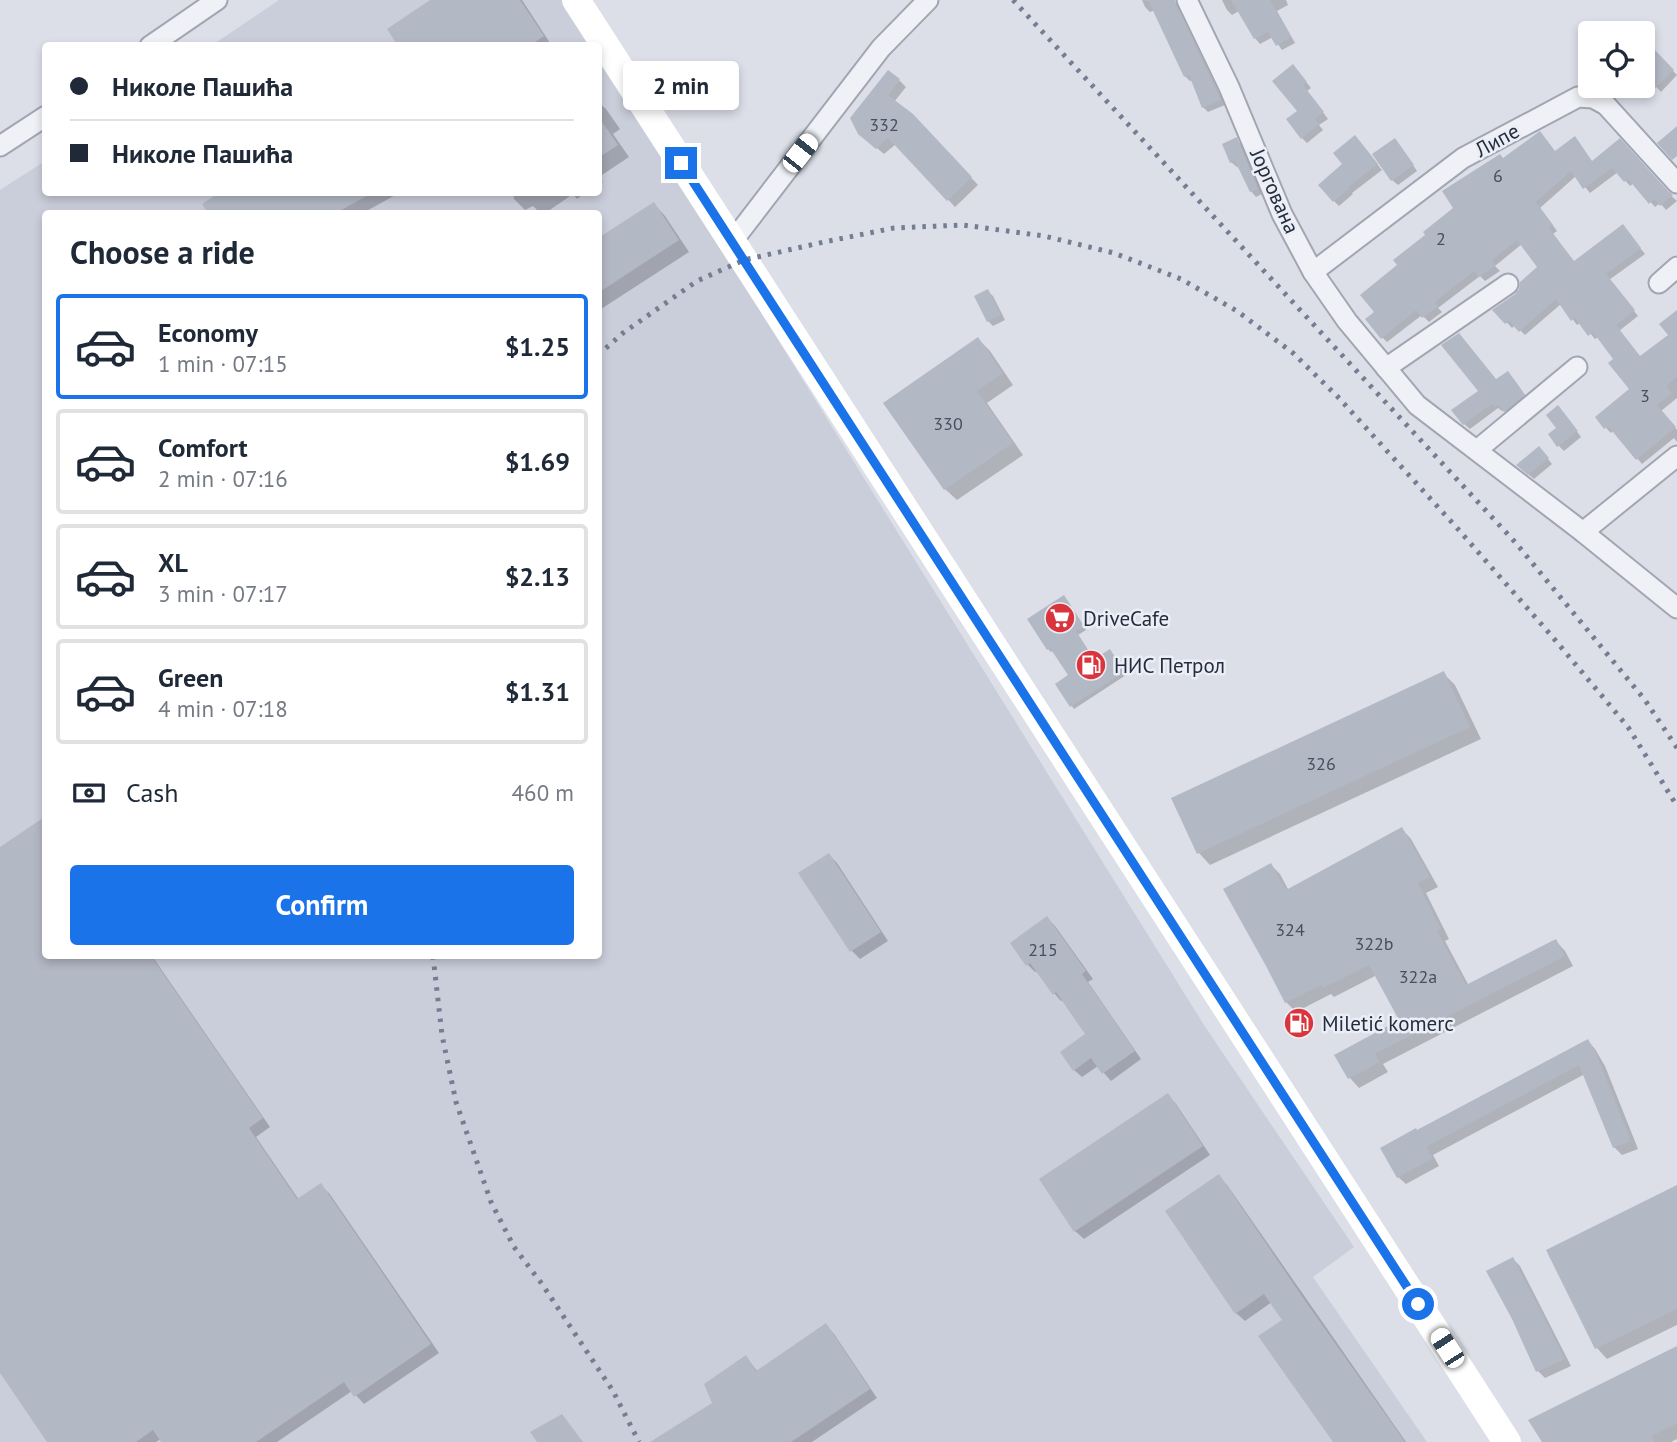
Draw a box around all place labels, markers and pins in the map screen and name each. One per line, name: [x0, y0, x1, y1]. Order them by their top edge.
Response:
supermarket icon: DriveCafe: [1043, 601, 1077, 635]
place label: DriveCafe: [1083, 605, 1169, 632]
fuel station icon: НИС Петрол: [1074, 648, 1108, 682]
place label: НИС Петрол: [1114, 652, 1225, 679]
fuel station icon: Miletić komerc: [1282, 1006, 1316, 1040]
place label: Miletić komerc: [1322, 1010, 1454, 1037]

